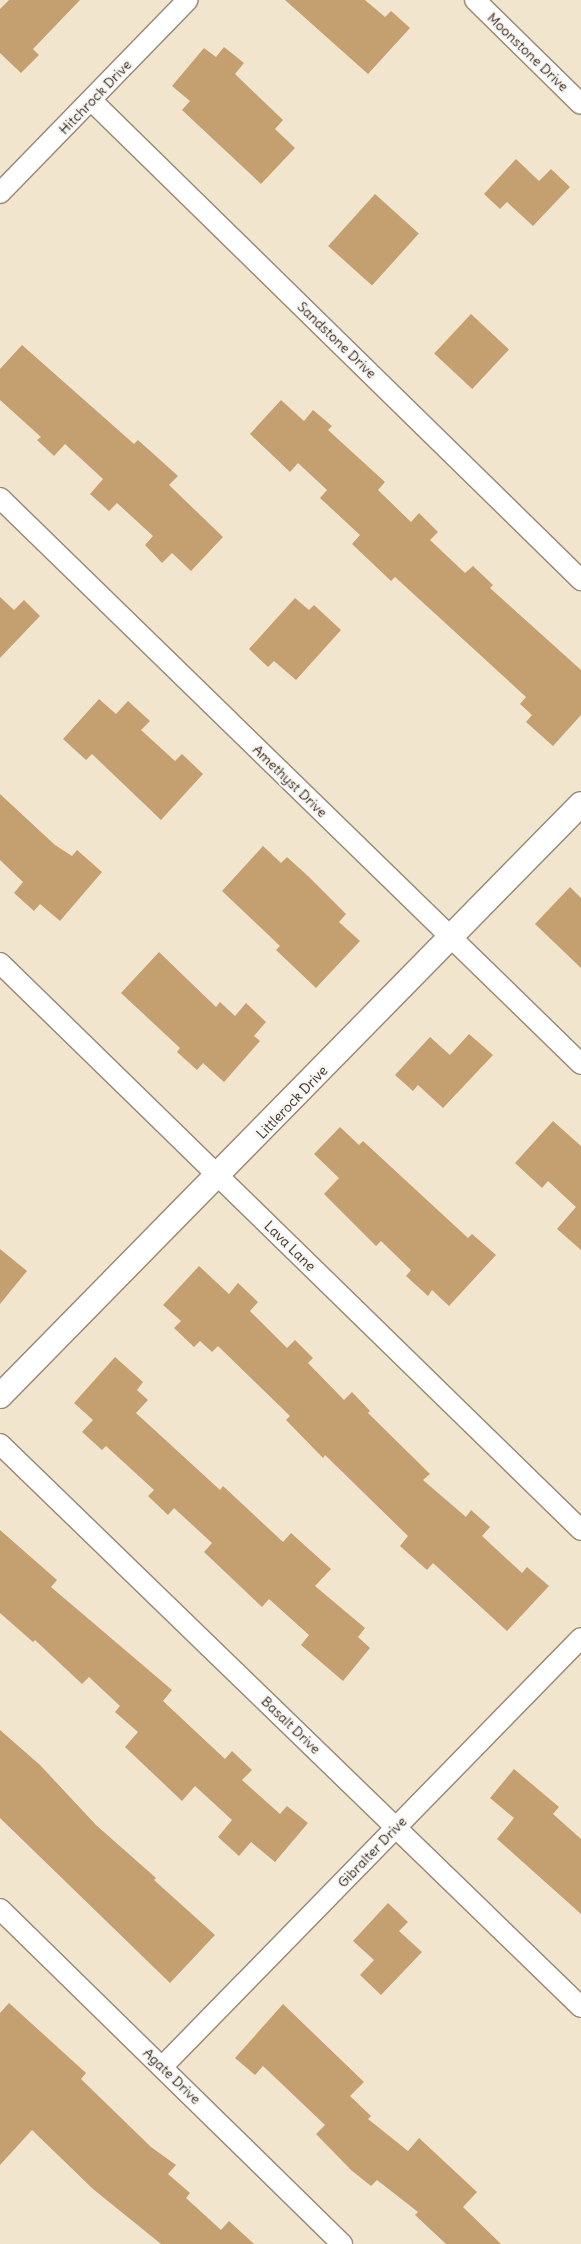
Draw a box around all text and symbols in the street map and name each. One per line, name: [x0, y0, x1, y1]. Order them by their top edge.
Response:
street label: Moonstone Drive: [484, 9, 572, 95]
street label: Hitchrock Drive: [55, 56, 135, 138]
street label: Sandstone Drive: [294, 298, 380, 382]
street label: Amethyst Drive: [249, 741, 331, 821]
street label: Littlerock Drive: [253, 1062, 331, 1142]
street label: Lava Lane: [261, 1217, 319, 1275]
street label: Basalt Drive: [258, 1693, 324, 1757]
street label: Gibralter Drive: [334, 1813, 410, 1891]
street label: Agate Drive: [140, 2044, 204, 2108]

